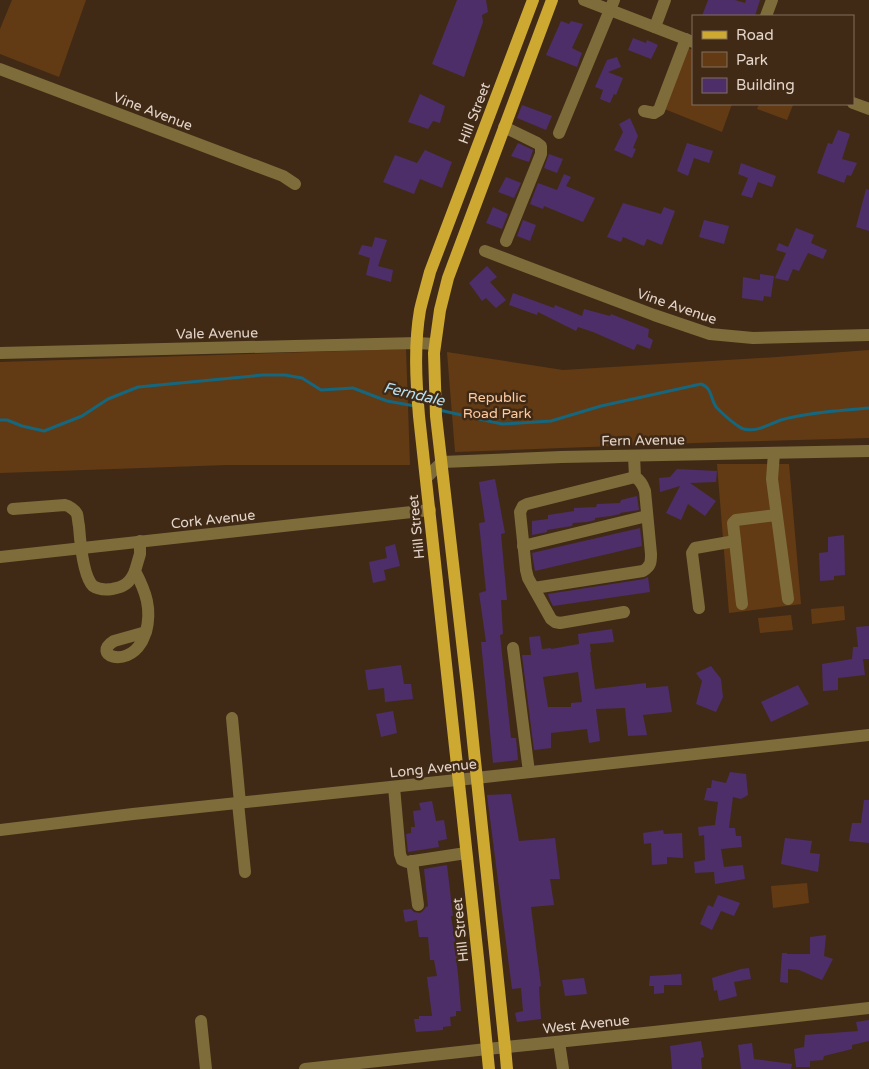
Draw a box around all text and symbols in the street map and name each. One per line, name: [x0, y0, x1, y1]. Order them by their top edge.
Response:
legend: [692, 15, 854, 105]
text: Road: [736, 26, 774, 44]
text: Park: [736, 51, 768, 69]
text: Building: [736, 76, 795, 94]
street label: Hill Street: [455, 79, 494, 146]
street label: Vine Avenue: [111, 89, 195, 134]
street label: Vine Avenue: [635, 285, 719, 328]
street label: Vale Avenue: [176, 324, 258, 343]
water label: Ferndale: [382, 378, 448, 410]
park label: Republic Road Park: [463, 389, 532, 422]
street label: Fern Avenue: [601, 431, 685, 450]
street label: Hill Street: [405, 493, 428, 560]
street label: Cork Avenue: [170, 507, 256, 532]
street label: Long Avenue: [389, 755, 478, 782]
street label: Hill Street: [449, 896, 472, 963]
street label: West Avenue: [542, 1011, 630, 1038]

